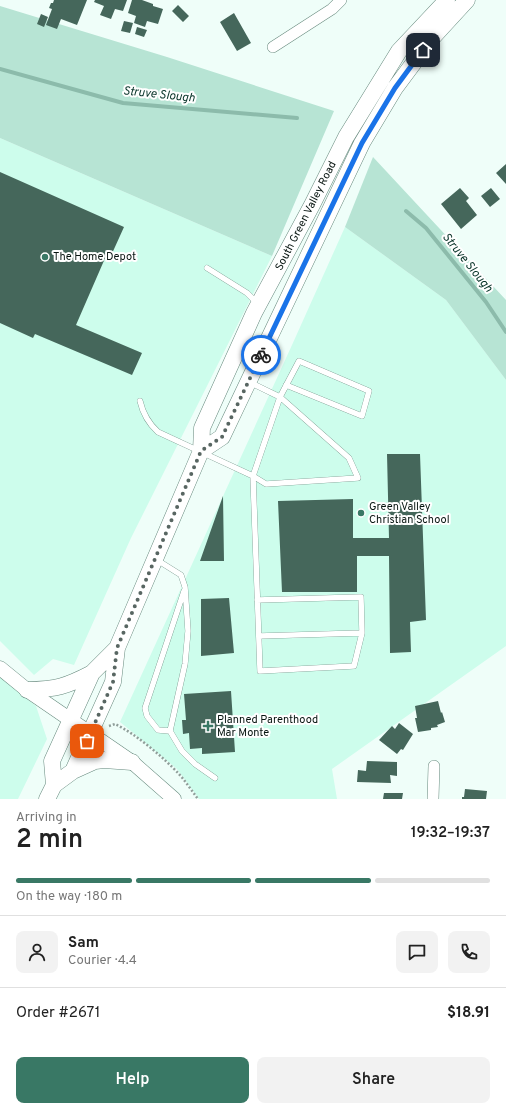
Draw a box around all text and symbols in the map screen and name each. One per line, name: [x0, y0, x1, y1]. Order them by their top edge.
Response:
pin: [406, 33, 440, 67]
icon: home: [412, 39, 434, 61]
water label: Struve Slough: [122, 83, 196, 107]
street label: South Green Valley Road: [272, 159, 340, 273]
water label: Struve Slough: [438, 230, 496, 296]
place label: The Home Depot: [53, 250, 136, 264]
marker: The Home Depot: [40, 252, 50, 262]
courier: [241, 335, 281, 375]
icon: bike: [250, 344, 272, 366]
place label: Green Valley Christian School: [369, 500, 450, 527]
marker: Green Valley Christian School: [356, 508, 366, 518]
place label: Planned Parenthood Mar Monte: [217, 713, 318, 740]
marker: Planned Parenthood Mar Monte: [202, 720, 214, 732]
pin: [70, 724, 104, 758]
icon: bag: [76, 730, 98, 752]
text: Arriving in: [16, 810, 77, 826]
text: 2 min: [16, 824, 83, 857]
text: 19:32–19:37: [411, 824, 490, 843]
text: On the way · 180 m: [16, 889, 122, 905]
button: person: [16, 931, 58, 973]
button: chat: [396, 931, 438, 973]
button: phone: [448, 931, 490, 973]
text: Sam: [68, 934, 99, 953]
text: Courier · 4.4: [68, 953, 137, 969]
text: Order #2671: [16, 1004, 100, 1023]
text: $18.91: [447, 1004, 490, 1023]
button: Help: [16, 1057, 249, 1103]
button: Share: [257, 1057, 490, 1103]

